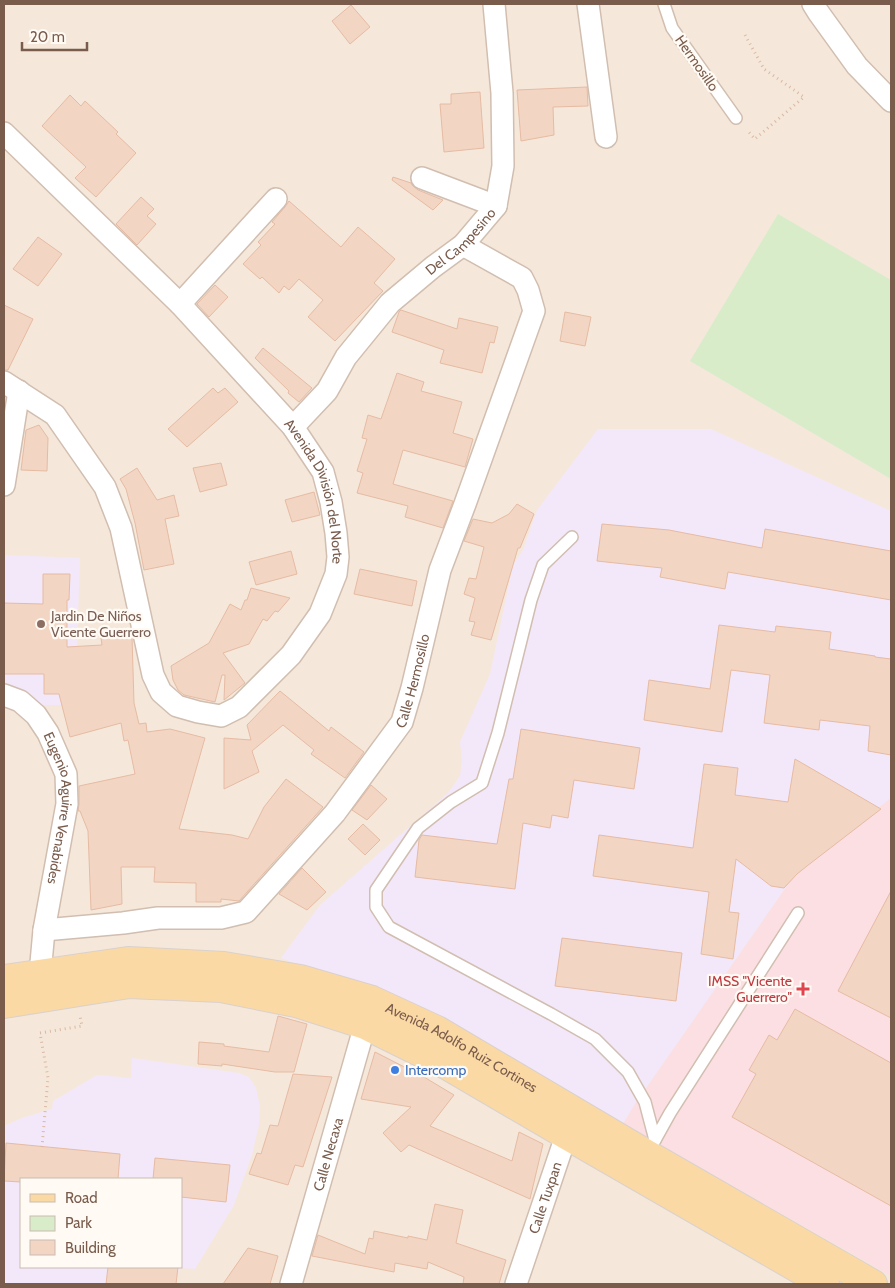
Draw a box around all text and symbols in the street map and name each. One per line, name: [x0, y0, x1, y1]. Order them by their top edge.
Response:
scale bar: [22, 20, 88, 52]
text: 20 m: [30, 28, 65, 46]
street label: Hermosillo: [671, 32, 723, 95]
street label: Del Campesino: [421, 204, 500, 279]
street label: Avenida División del Norte: [281, 415, 347, 565]
place label: Jardin De Niños Vicente Guerrero: [50, 607, 151, 641]
marker: Jardin De Niños Vicente Guerrero: [35, 618, 47, 630]
street label: Calle Hermosillo: [391, 632, 434, 732]
street label: Eugenio Aguirre Venabides: [40, 729, 76, 886]
place label: IMSS "Vicente Guerrero": [708, 972, 792, 1006]
marker: IMSS "Vicente Guerrero": [796, 982, 810, 996]
street label: Avenida Adolfo Ruiz Cortines: [383, 999, 541, 1096]
place label: Intercomp: [405, 1061, 466, 1079]
marker: Intercomp: [389, 1064, 401, 1076]
street label: Calle Necaxa: [309, 1115, 347, 1193]
street label: Calle Tuxpan: [525, 1159, 566, 1236]
legend: [20, 1178, 182, 1268]
text: Road: [65, 1189, 98, 1207]
text: Park: [65, 1214, 92, 1232]
text: Building: [65, 1239, 116, 1257]

